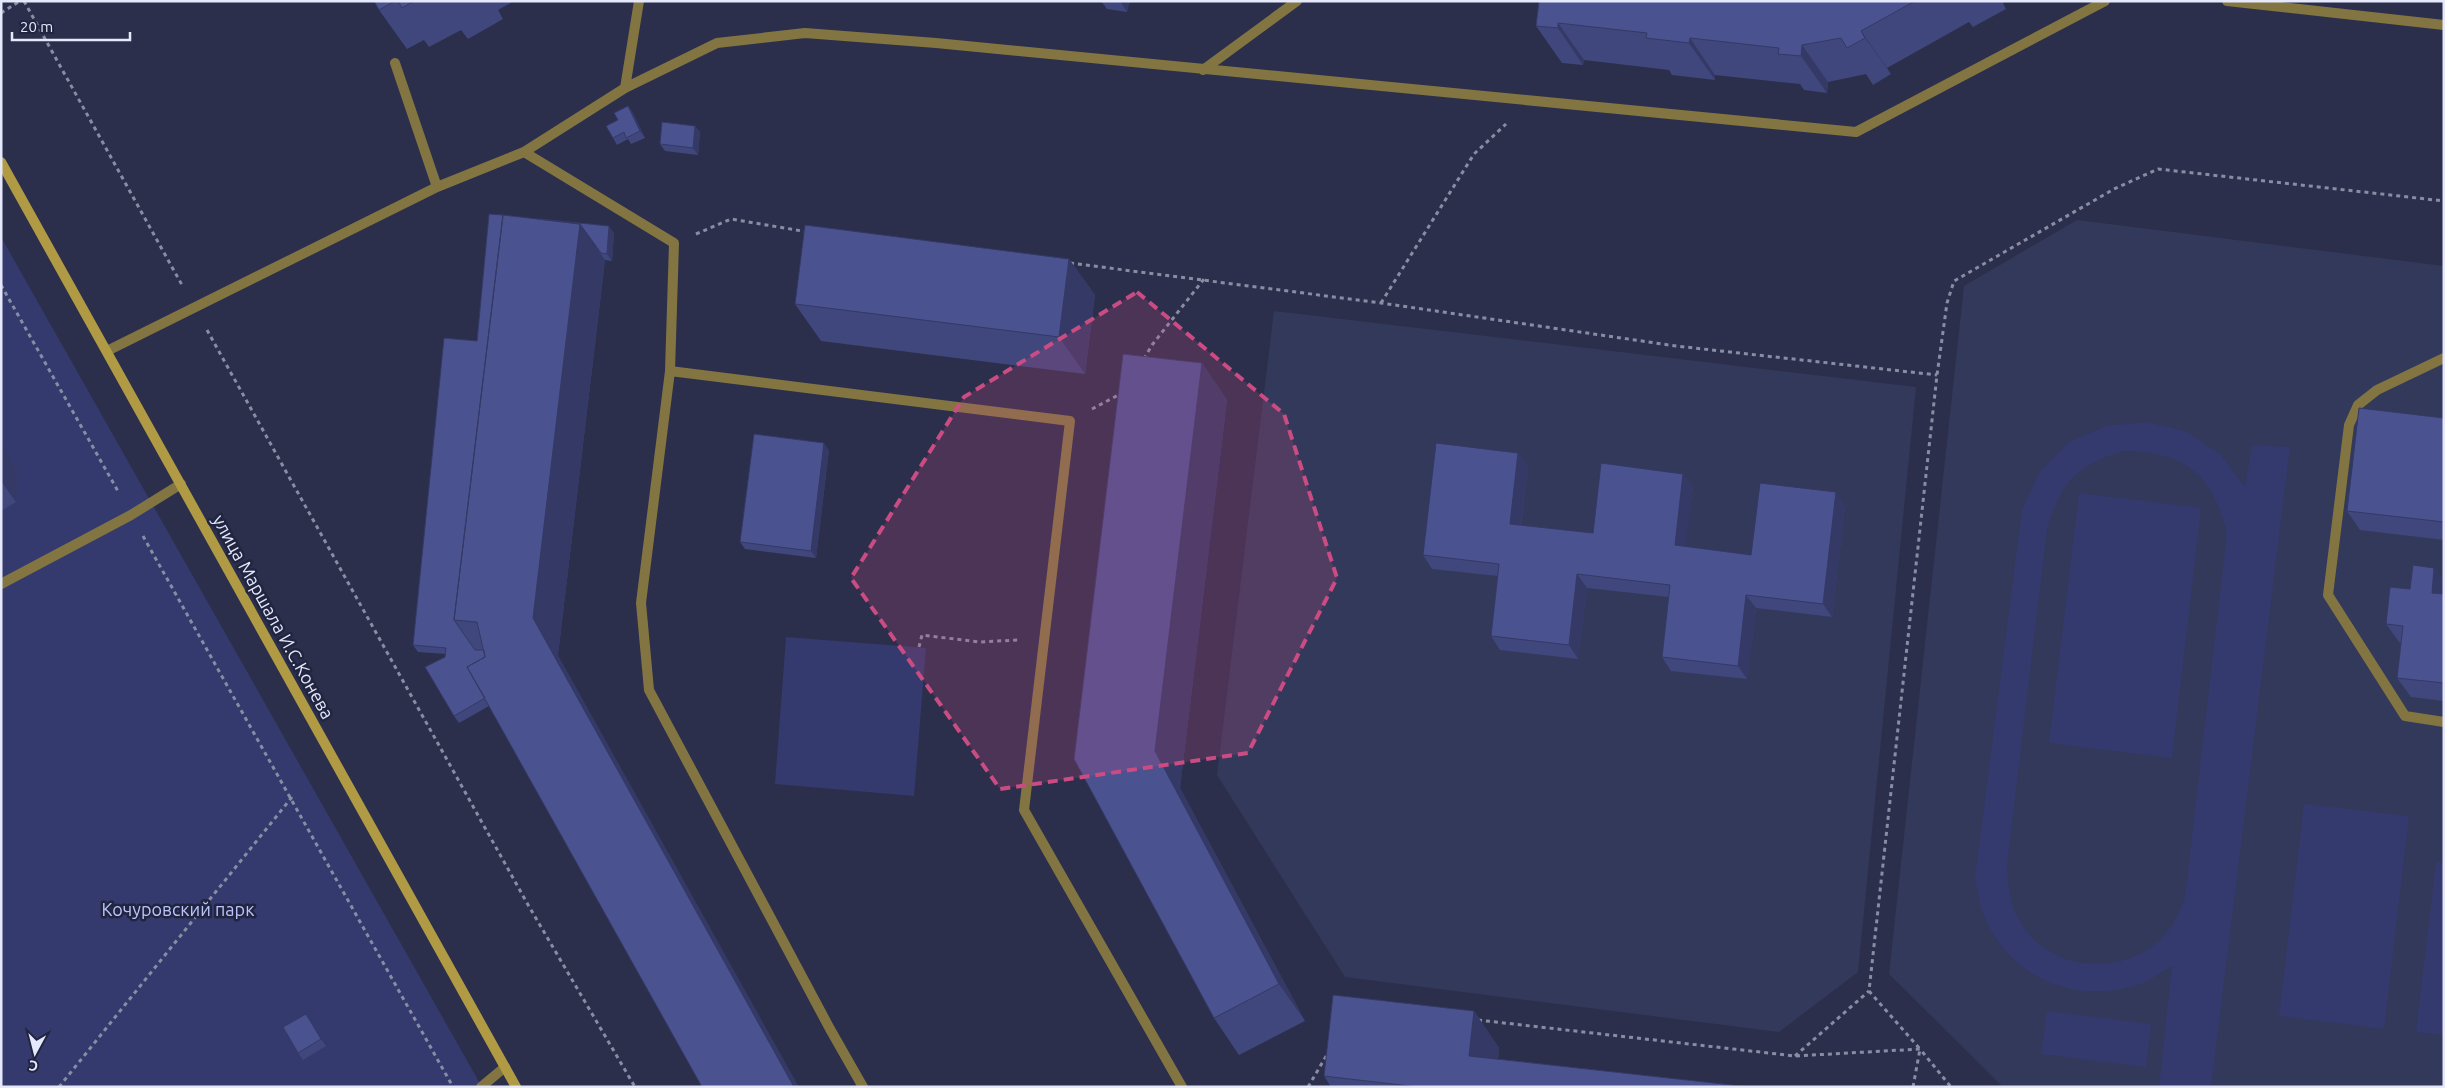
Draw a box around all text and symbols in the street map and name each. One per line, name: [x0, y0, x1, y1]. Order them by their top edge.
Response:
scale bar: [12, 10, 130, 42]
text: 20 m: [20, 18, 53, 35]
street label: улица Маршала И.С.Конева: [209, 511, 338, 722]
park label: Кочуровский парк: [102, 899, 254, 919]
north arrow: [10, 1028, 60, 1078]
text: С: [28, 1057, 39, 1074]

